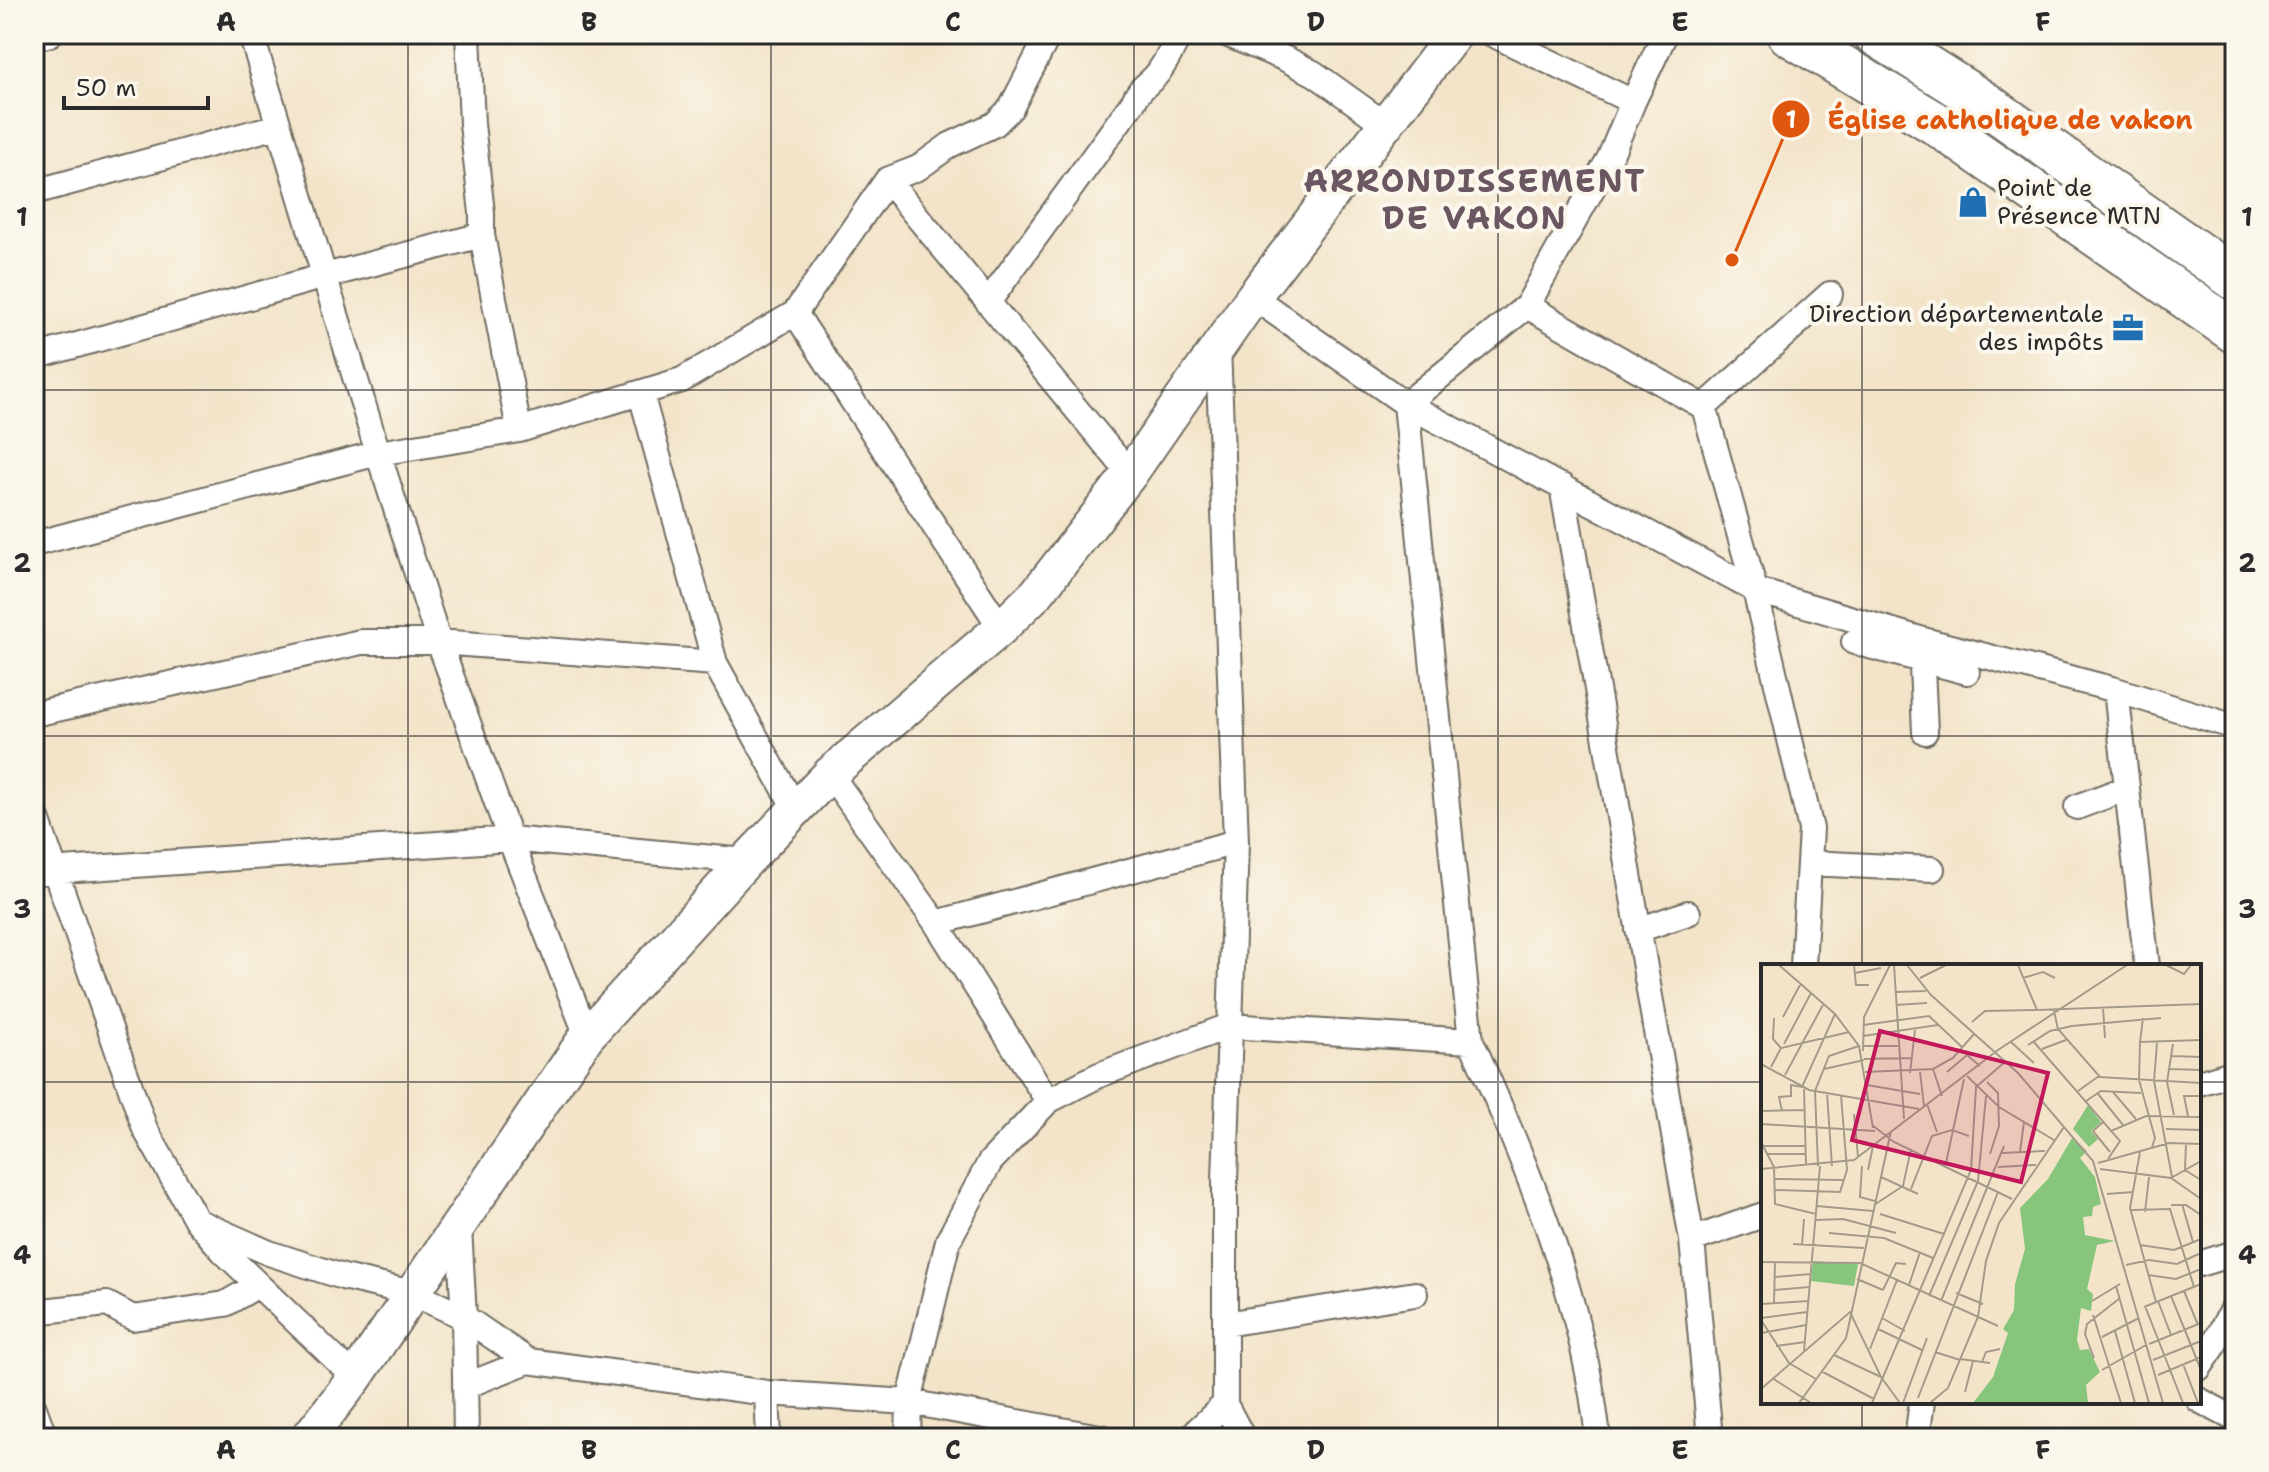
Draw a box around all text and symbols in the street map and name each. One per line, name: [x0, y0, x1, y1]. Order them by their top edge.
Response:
text: A: [216, 4, 236, 39]
text: B: [581, 4, 597, 39]
text: C: [945, 4, 961, 39]
text: D: [1307, 4, 1325, 39]
text: E: [1671, 4, 1689, 39]
text: F: [2035, 4, 2051, 39]
scale bar: [64, 60, 208, 110]
text: 50 m: [76, 72, 136, 104]
callout: Église catholique de vakon: [1771, 94, 2208, 144]
text: Église catholique de vakon: [1827, 101, 2193, 137]
text: 1: [1786, 104, 1796, 136]
district label: ARRONDISSEMENT DE VAKON: [1303, 159, 1647, 239]
place label: Point de Présence MTN: [1997, 172, 2161, 232]
shop icon: Point de Présence MTN: [1956, 185, 1990, 219]
text: 1: [16, 199, 28, 234]
text: 1: [2241, 199, 2253, 234]
place label: Direction départementale des impôts: [1809, 298, 2104, 358]
office icon: Direction départementale des impôts: [2111, 311, 2145, 345]
text: 2: [13, 545, 31, 580]
text: 2: [2238, 545, 2256, 580]
text: 3: [13, 891, 31, 926]
text: 3: [2238, 891, 2256, 926]
inset map: [1761, 964, 2201, 1404]
text: 4: [13, 1237, 31, 1272]
text: 4: [2238, 1237, 2256, 1272]
text: A: [216, 1432, 236, 1467]
text: B: [581, 1432, 597, 1467]
text: C: [945, 1432, 961, 1467]
text: D: [1307, 1432, 1325, 1467]
text: E: [1671, 1432, 1689, 1467]
text: F: [2035, 1432, 2051, 1467]

